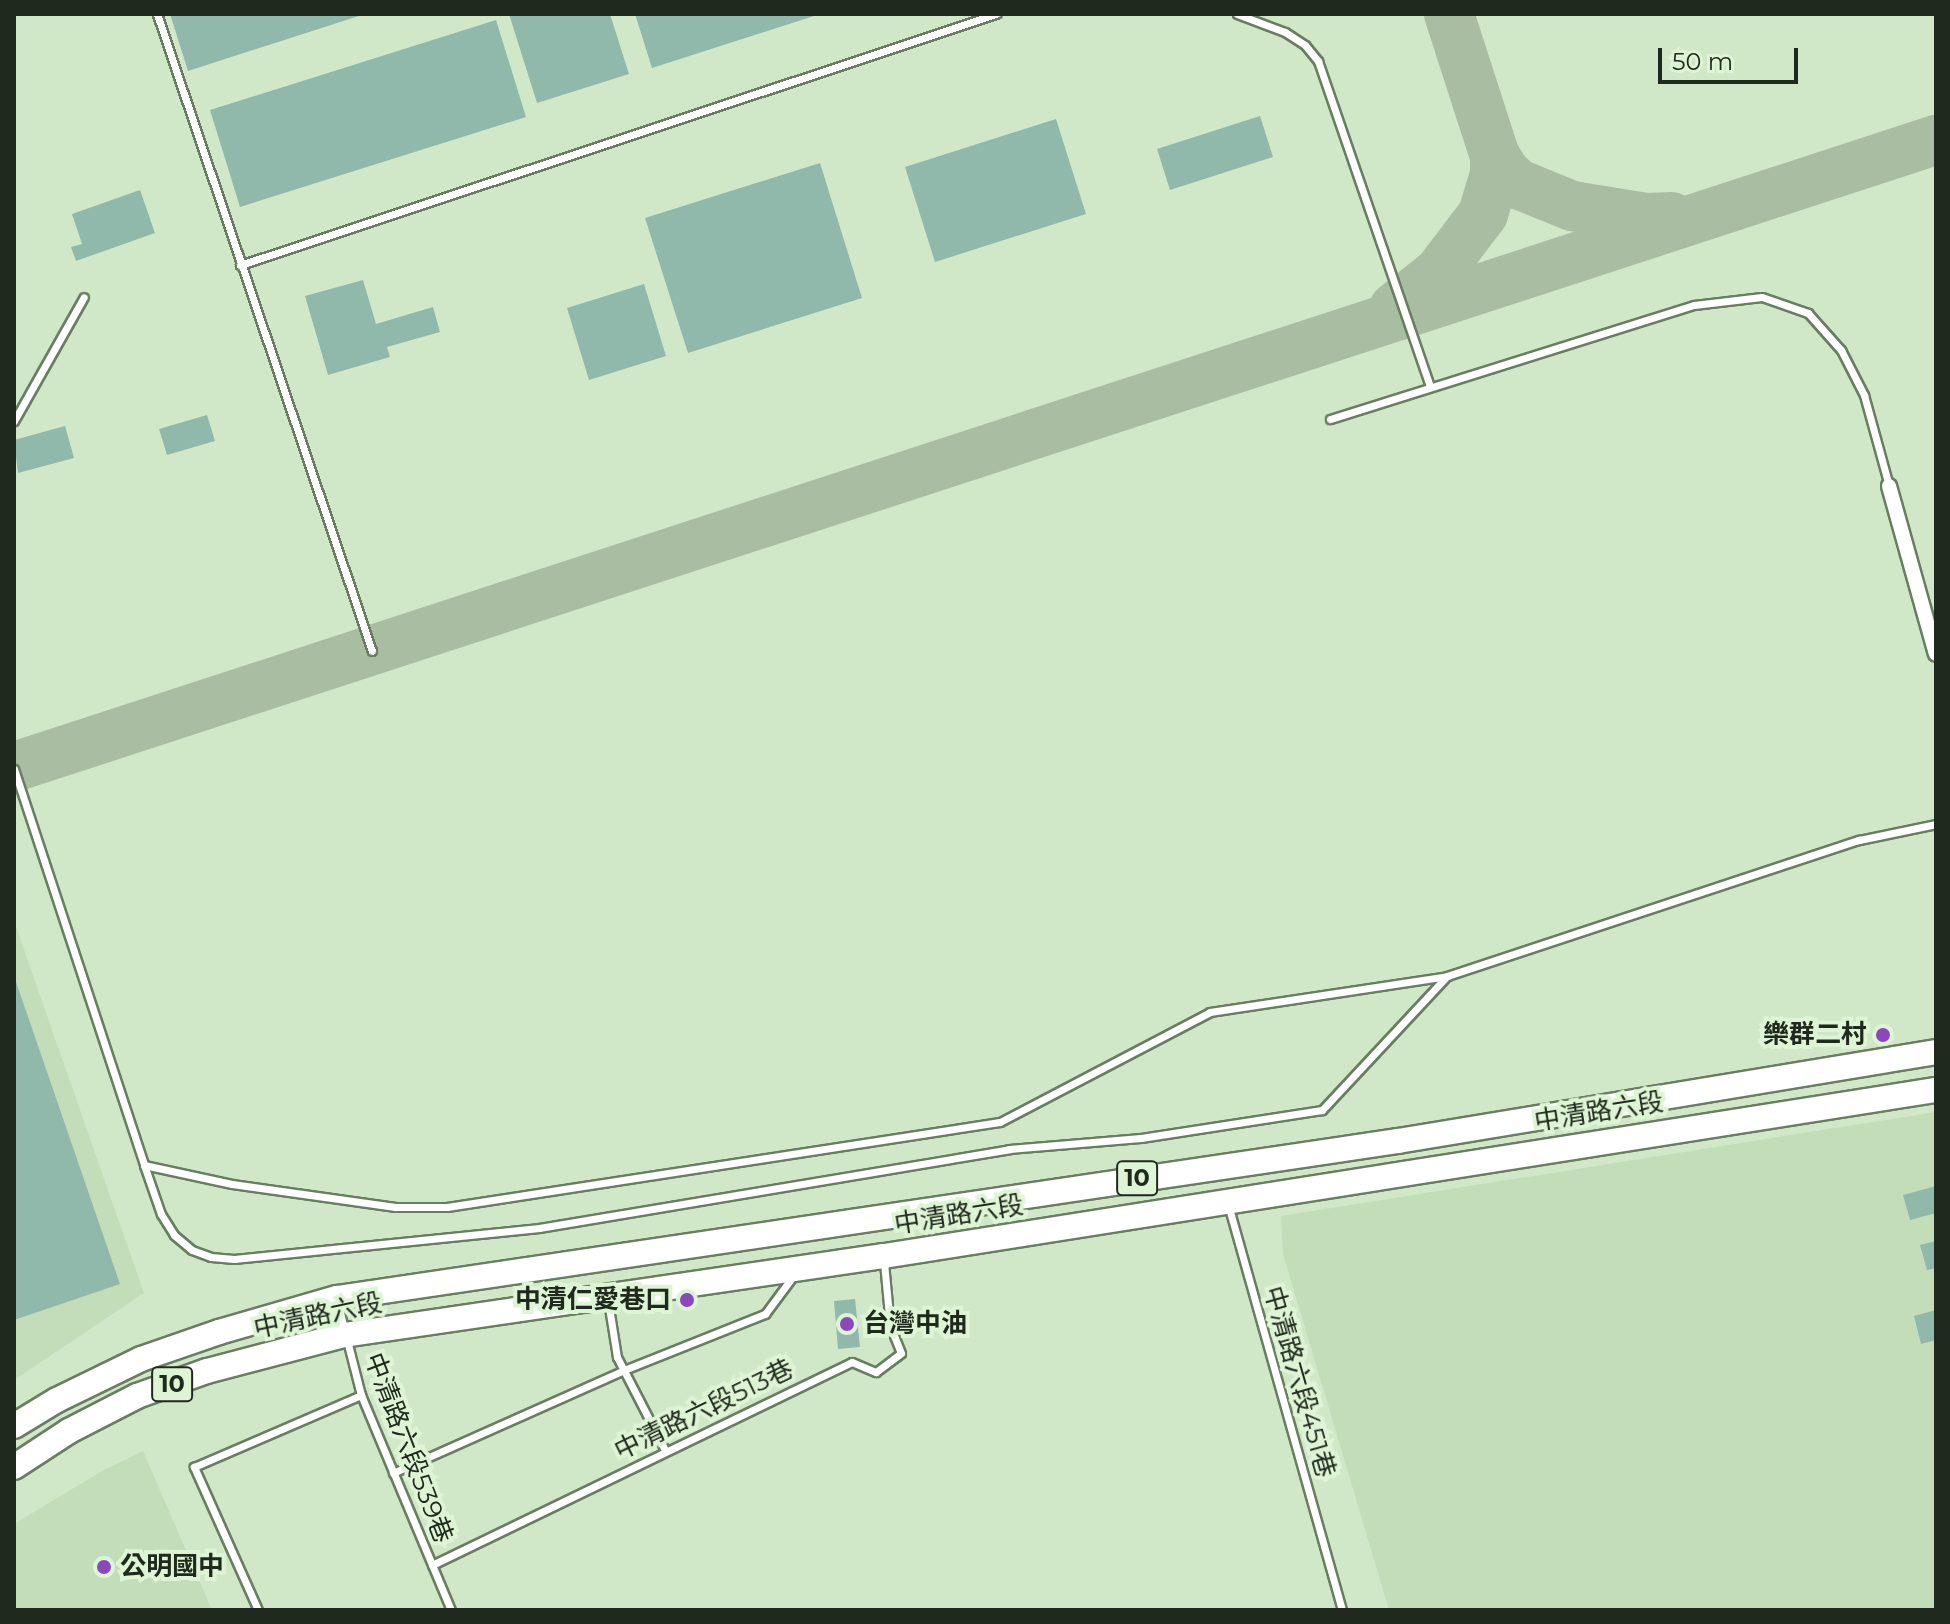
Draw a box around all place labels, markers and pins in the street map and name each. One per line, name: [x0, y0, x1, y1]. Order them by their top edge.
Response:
place label: 樂群二村: [1763, 1019, 1867, 1051]
marker: 樂群二村: [1874, 1026, 1892, 1044]
place label: 中清仁愛巷口: [515, 1284, 671, 1316]
marker: 中清仁愛巷口: [678, 1291, 696, 1309]
place label: 台灣中油: [863, 1308, 967, 1340]
marker: 台灣中油: [838, 1315, 856, 1333]
place label: 公明國中: [120, 1551, 224, 1583]
marker: 公明國中: [95, 1558, 113, 1576]

